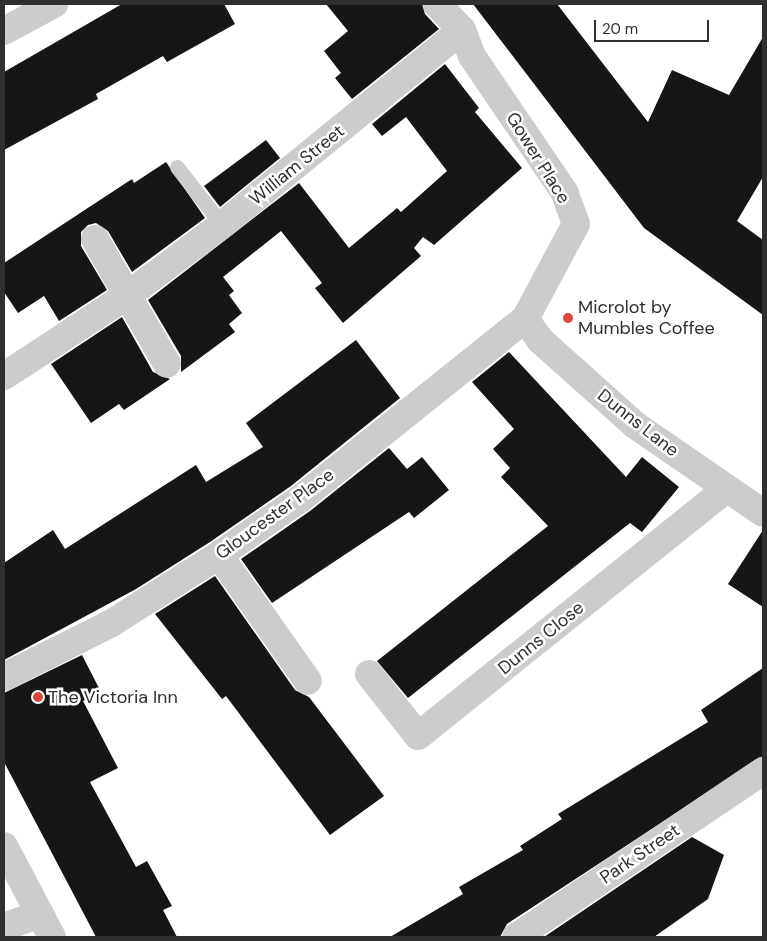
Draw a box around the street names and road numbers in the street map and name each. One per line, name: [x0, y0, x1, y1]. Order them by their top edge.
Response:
street label: Gower Place: [501, 108, 575, 208]
street label: William Street: [245, 120, 349, 210]
street label: Dunns Lane: [593, 385, 683, 461]
street label: Gloucester Place: [212, 464, 338, 564]
street label: Dunns Close: [494, 597, 588, 679]
street label: Park Street: [596, 820, 684, 888]

